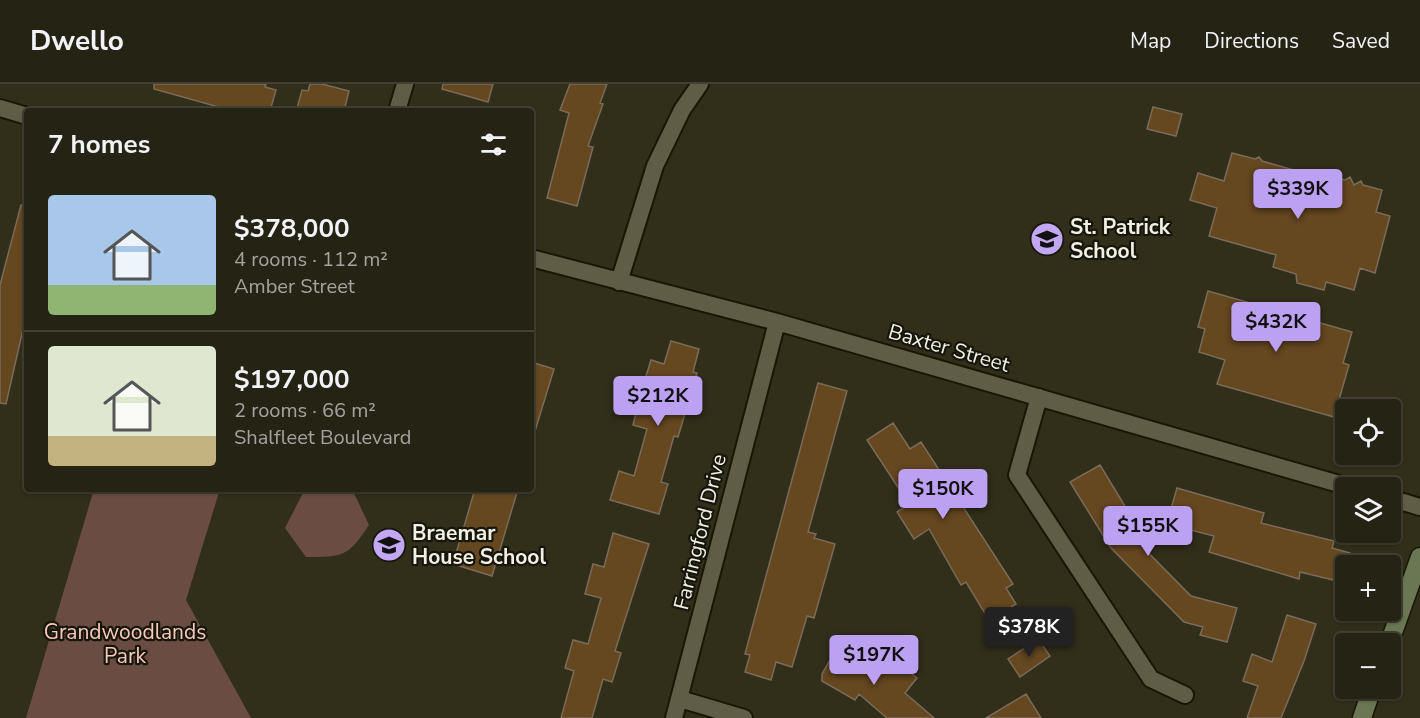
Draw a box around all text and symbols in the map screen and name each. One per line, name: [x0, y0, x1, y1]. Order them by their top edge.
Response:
text: Dwello: [30, 22, 124, 60]
text: Map: [1130, 27, 1171, 55]
text: Directions: [1204, 27, 1299, 55]
text: Saved: [1332, 27, 1390, 55]
text: 7 homes: [48, 127, 150, 162]
icon: filters: [477, 128, 510, 161]
pin: $339K: [1256, 169, 1340, 220]
text: $339K: [1267, 175, 1329, 202]
text: $378,000: [234, 211, 350, 246]
place label: St. Patrick School: [1070, 213, 1171, 265]
icon: home: [96, 219, 168, 291]
school or university icon: St. Patrick School: [1029, 221, 1065, 257]
text: 4 rooms · 112 m²: [234, 246, 388, 273]
text: Amber Street: [234, 273, 355, 300]
pin: $432K: [1234, 302, 1318, 353]
text: $432K: [1245, 308, 1307, 335]
street label: Baxter Street: [885, 317, 1014, 379]
text: $197,000: [234, 362, 350, 397]
icon: home: [96, 370, 168, 442]
pin: $212K: [616, 376, 700, 427]
text: $212K: [627, 382, 689, 409]
text: 2 rooms · 66 m²: [234, 397, 376, 424]
map controls: [1335, 399, 1401, 699]
button: locate: [1335, 399, 1401, 465]
text: Shalfleet Boulevard: [234, 424, 412, 451]
street label: Farringford Drive: [667, 451, 733, 613]
pin: $150K: [901, 469, 985, 520]
text: $150K: [912, 475, 974, 502]
button: layers: [1335, 477, 1401, 543]
pin: $155K: [1106, 506, 1190, 557]
text: $155K: [1117, 512, 1179, 539]
place label: Braemar House School: [412, 519, 546, 571]
school or university icon: Braemar House School: [371, 527, 407, 563]
button: +: [1335, 555, 1401, 621]
pin: $378K: [987, 607, 1071, 658]
text: $378K: [998, 613, 1060, 640]
park label: Grandwoodlands Park: [44, 618, 206, 670]
button: −: [1335, 633, 1401, 699]
pin: $197K: [832, 635, 916, 686]
text: $197K: [843, 641, 905, 668]

